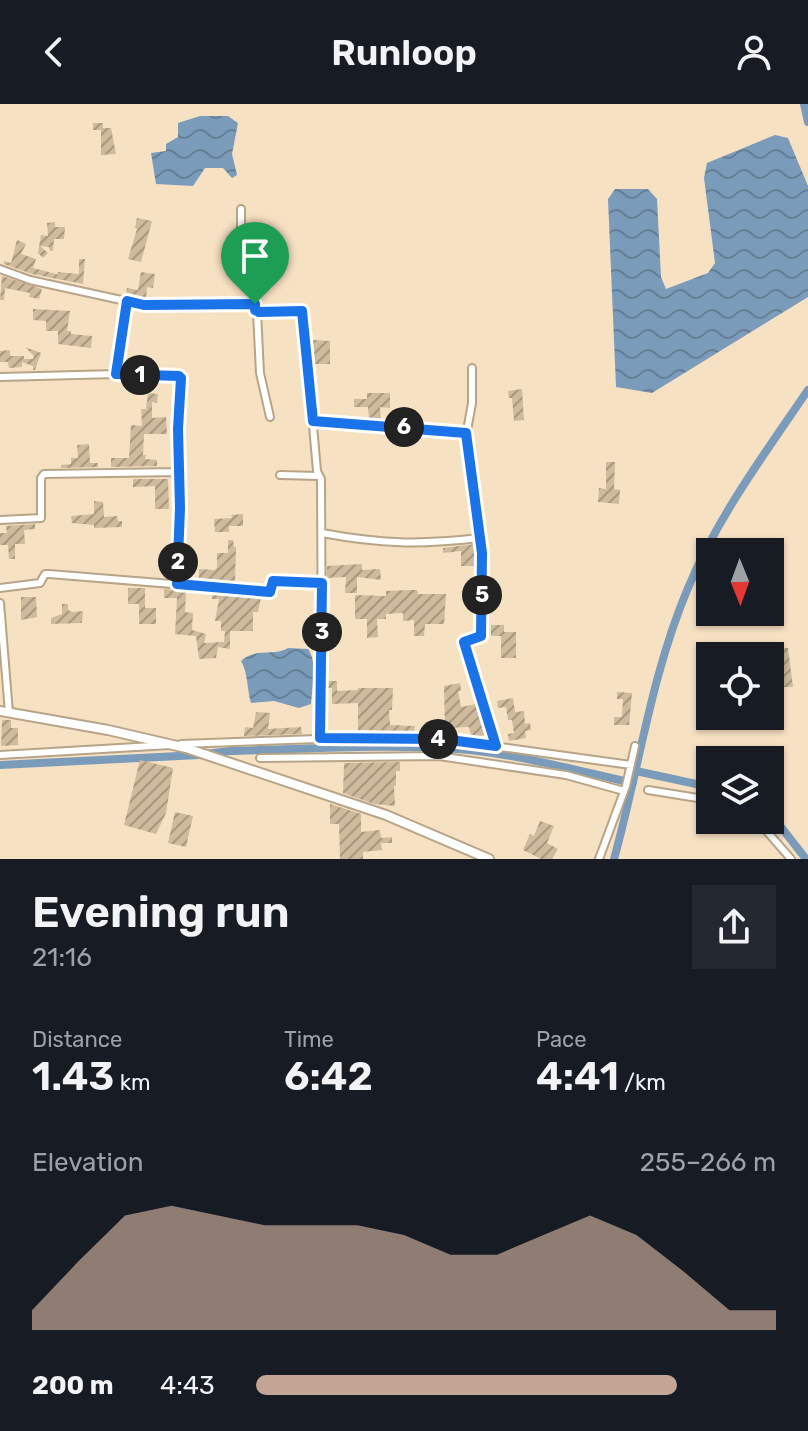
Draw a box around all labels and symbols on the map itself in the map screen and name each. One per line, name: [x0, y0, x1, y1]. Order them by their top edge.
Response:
pin: [221, 222, 289, 304]
pin: 1: [120, 355, 160, 395]
pin: 6: [384, 407, 424, 447]
north arrow: [696, 538, 784, 626]
pin: 2: [158, 542, 198, 582]
pin: 5: [462, 575, 502, 615]
pin: 3: [302, 612, 342, 652]
pin: 4: [418, 719, 458, 759]

